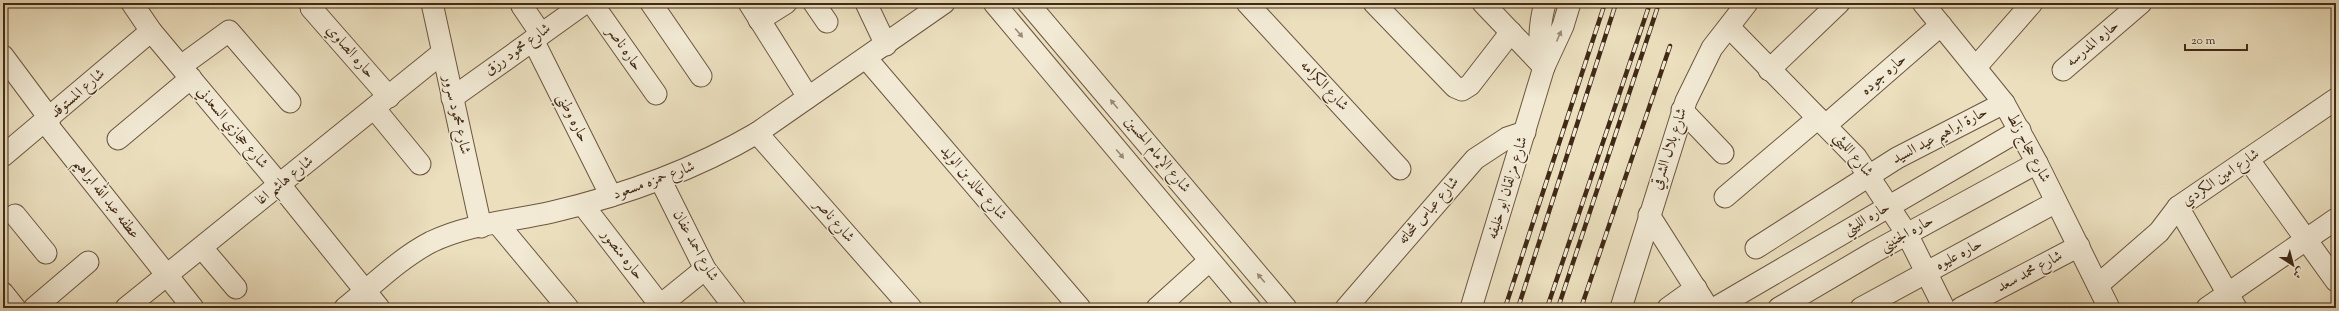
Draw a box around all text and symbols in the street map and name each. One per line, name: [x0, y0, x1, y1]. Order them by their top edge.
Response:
street label: حاره المدرسه: [2062, 16, 2124, 72]
street label: شارع محمود رزق: [480, 19, 556, 82]
street label: حاره الصاوي: [321, 21, 379, 83]
street label: حاره ناصر: [600, 21, 647, 75]
scale bar: [2185, 26, 2247, 52]
one-way arrow: [1014, 28, 1023, 38]
one-way arrow: [1556, 30, 1562, 41]
text: 20 m: [2191, 32, 2216, 50]
street label: حاره جوده: [1857, 49, 1911, 101]
street label: شارع الكرامه: [1294, 56, 1353, 117]
street label: شارع المستوقد: [46, 64, 111, 125]
street label: شارع محمود سرور: [435, 71, 475, 157]
street label: شارع حجازي السعدني: [190, 82, 273, 174]
street label: حاره وطني: [549, 90, 593, 147]
one-way arrow: [1109, 99, 1118, 110]
street label: حارة ابراهيم عيد السيد: [1889, 102, 1993, 173]
street label: شارع بلال الشرقي: [1647, 105, 1694, 193]
street label: شارع حجاج زلط: [2000, 109, 2055, 187]
street label: شارع الإمام الحسين: [1118, 112, 1195, 198]
street label: شارع الليثي: [1827, 128, 1878, 183]
street label: شارع مزلقان ابو خليفه: [1482, 134, 1535, 242]
street label: شارع خالد بن الوليد: [934, 141, 1011, 226]
street label: شارع امين الكردي: [2178, 144, 2265, 213]
one-way arrow: [1116, 149, 1125, 159]
street label: شارع هاشم اغا: [252, 151, 320, 213]
street label: عطفه عبد الله ابراهيم: [65, 152, 147, 246]
street label: شارع حمزه مسعود: [610, 156, 698, 206]
street label: شارع عباس شحاته: [1394, 172, 1465, 250]
street label: شارع ناصر: [807, 193, 859, 248]
street label: حاره الليثي: [1840, 197, 1895, 243]
street label: شارع احمد عفان: [666, 207, 723, 286]
street label: حاره الجنيني: [1876, 211, 1939, 259]
street label: حاره منصور: [594, 224, 648, 285]
street label: حاره عليوه: [1932, 234, 1986, 276]
north arrow: [2273, 245, 2313, 285]
street label: شارع محمد سعد: [1993, 246, 2067, 299]
text: ش: [2289, 263, 2307, 282]
one-way arrow: [1256, 273, 1265, 284]

